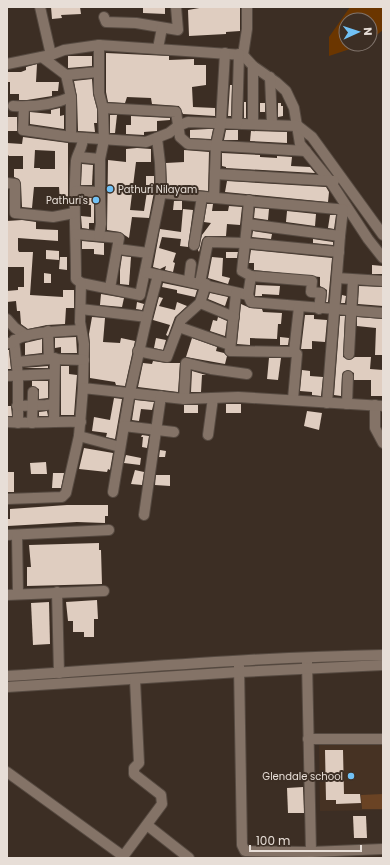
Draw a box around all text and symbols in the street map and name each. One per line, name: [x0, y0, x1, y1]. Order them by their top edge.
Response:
north arrow: [338, 12, 378, 52]
text: N: [360, 27, 376, 36]
place label: Pathuri Nilayam: [118, 182, 197, 197]
marker: Pathuri Nilayam: [105, 184, 115, 194]
place label: Pathuri's: [46, 193, 88, 208]
marker: Pathuri's: [91, 195, 101, 205]
place label: Glendale school: [262, 769, 343, 784]
marker: Glendale school: [346, 771, 356, 781]
scale bar: [250, 827, 361, 853]
text: 100 m: [256, 832, 290, 849]

